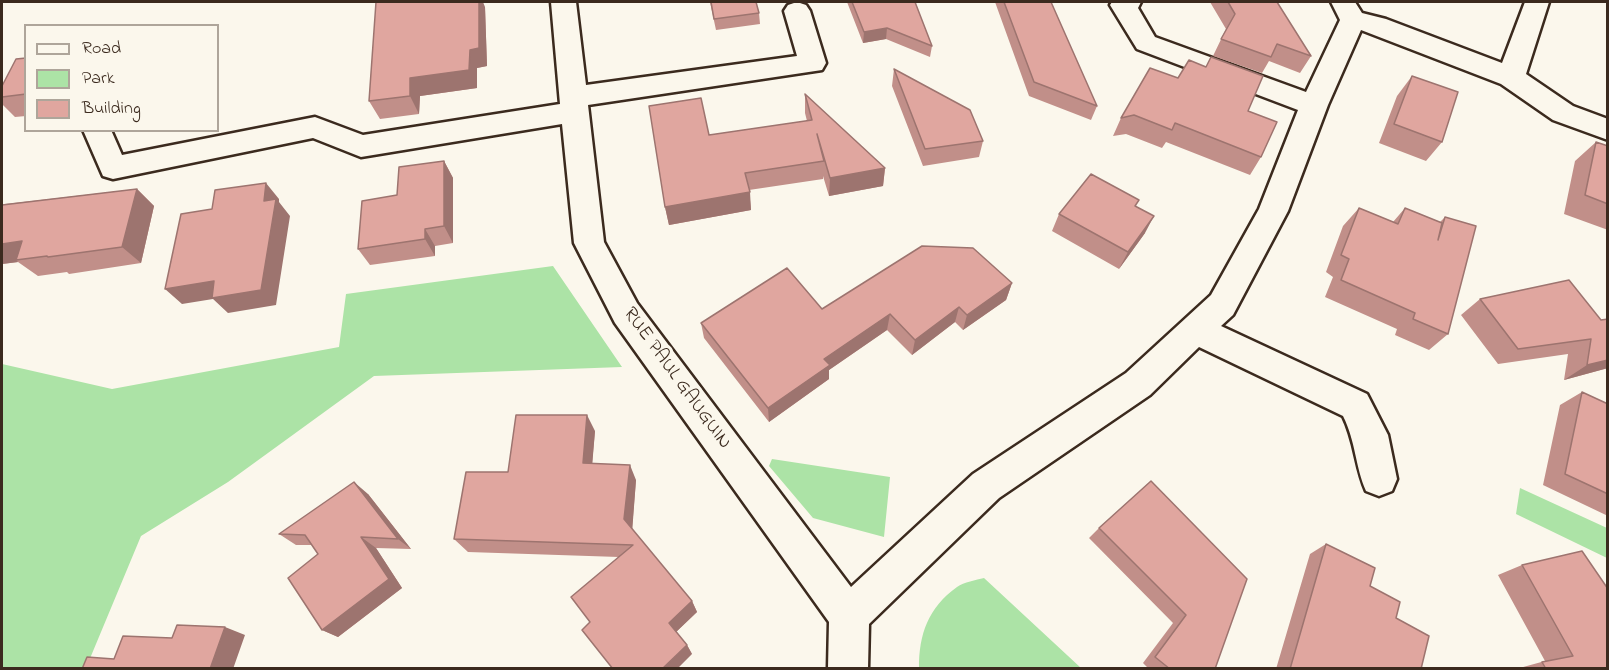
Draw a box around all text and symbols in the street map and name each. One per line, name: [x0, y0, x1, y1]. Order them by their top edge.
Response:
legend: [24, 24, 219, 132]
text: Road: [82, 36, 121, 62]
text: Park: [82, 66, 115, 92]
text: Building: [82, 96, 141, 122]
street label: RUE PAUL GAUGUIN: [616, 303, 736, 455]

